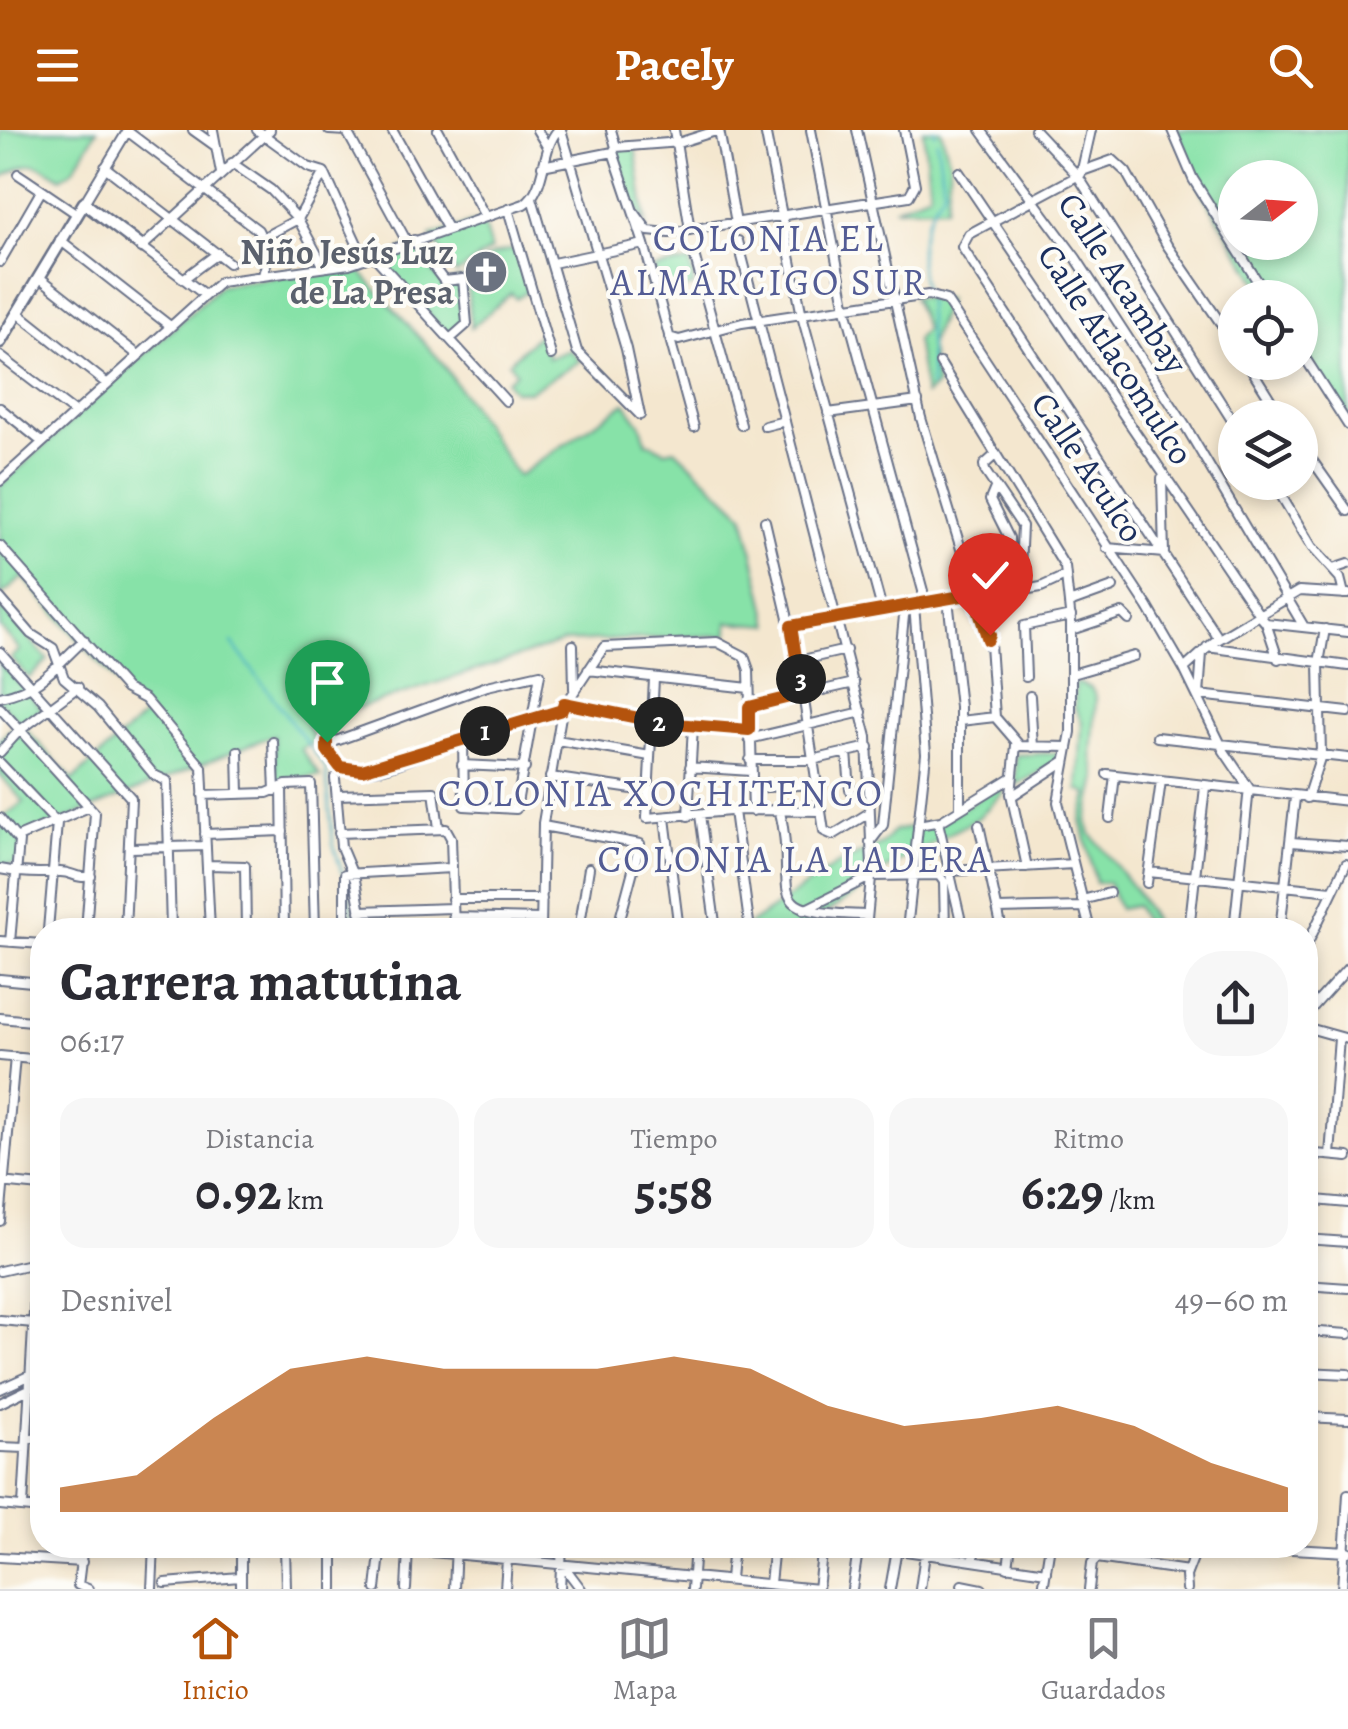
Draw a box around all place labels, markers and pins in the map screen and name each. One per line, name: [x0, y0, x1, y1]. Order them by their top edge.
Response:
place label: Niño Jesús Luz de La Presa: [240, 228, 454, 316]
church icon: Niño Jesús Luz de La Presa: [463, 249, 509, 295]
pin: [948, 533, 1033, 636]
pin: [285, 640, 370, 743]
pin: 3: [776, 654, 826, 704]
pin: 2: [634, 697, 684, 747]
pin: 1: [460, 706, 510, 756]

